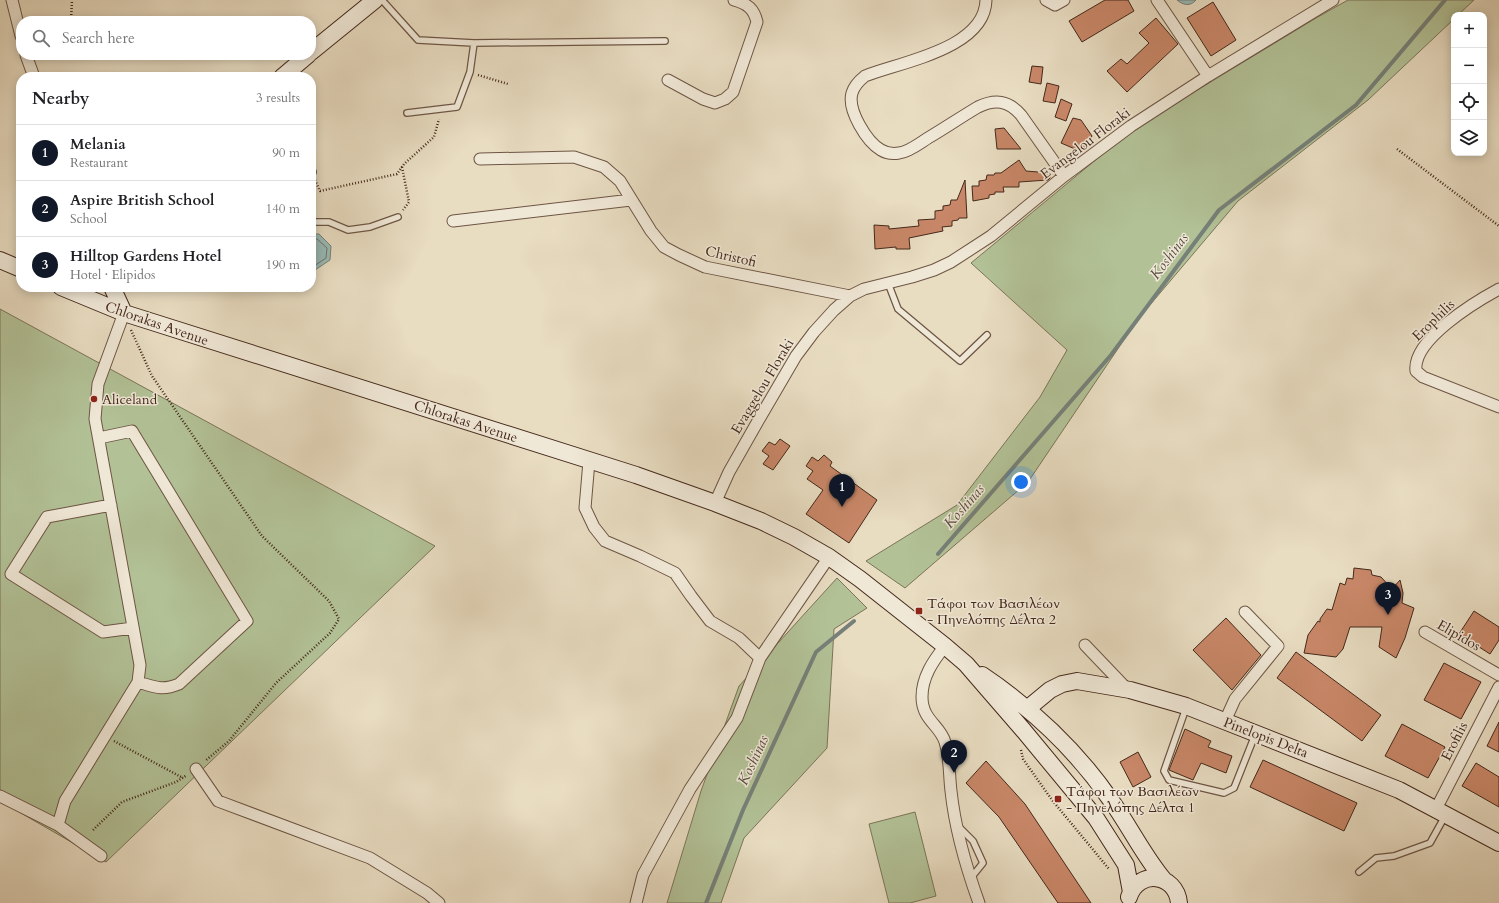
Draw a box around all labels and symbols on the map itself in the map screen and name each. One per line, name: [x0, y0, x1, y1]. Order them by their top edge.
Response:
street label: Evangelou Floraki: [1036, 103, 1134, 184]
water label: Koshinas: [1145, 229, 1193, 283]
street label: Christofi: [703, 241, 758, 272]
street label: Erophilis: [1408, 295, 1459, 345]
street label: Chlorakas Avenue: [103, 297, 211, 350]
street label: Evaggelou Floraki: [726, 335, 798, 437]
place label: Aliceland: [102, 390, 158, 409]
marker: Aliceland: [89, 394, 99, 404]
street label: Chlorakas Avenue: [412, 396, 520, 447]
your location: [1011, 472, 1031, 492]
pin: 1: [829, 474, 855, 507]
water label: Koshinas: [939, 479, 989, 533]
pin: 3: [1375, 582, 1401, 615]
place label: Τάφοι των Βασιλέων - Πηνελόπης Δέλτα 2: [927, 594, 1060, 629]
marker: Τάφοι των Βασιλέων - Πηνελόπης Δέλτα 2: [914, 606, 924, 616]
street label: Elipidos: [1434, 615, 1484, 656]
street label: Pinelopis Delta: [1221, 713, 1311, 762]
street label: Erofilis: [1437, 718, 1472, 764]
water label: Koshinas: [733, 732, 773, 788]
pin: 2: [941, 740, 967, 773]
place label: Τάφοι των Βασιλέων - Πηνελόπης Δέλτα 1: [1066, 782, 1199, 817]
marker: Τάφοι των Βασιλέων - Πηνελόπης Δέλτα 1: [1053, 794, 1063, 804]

